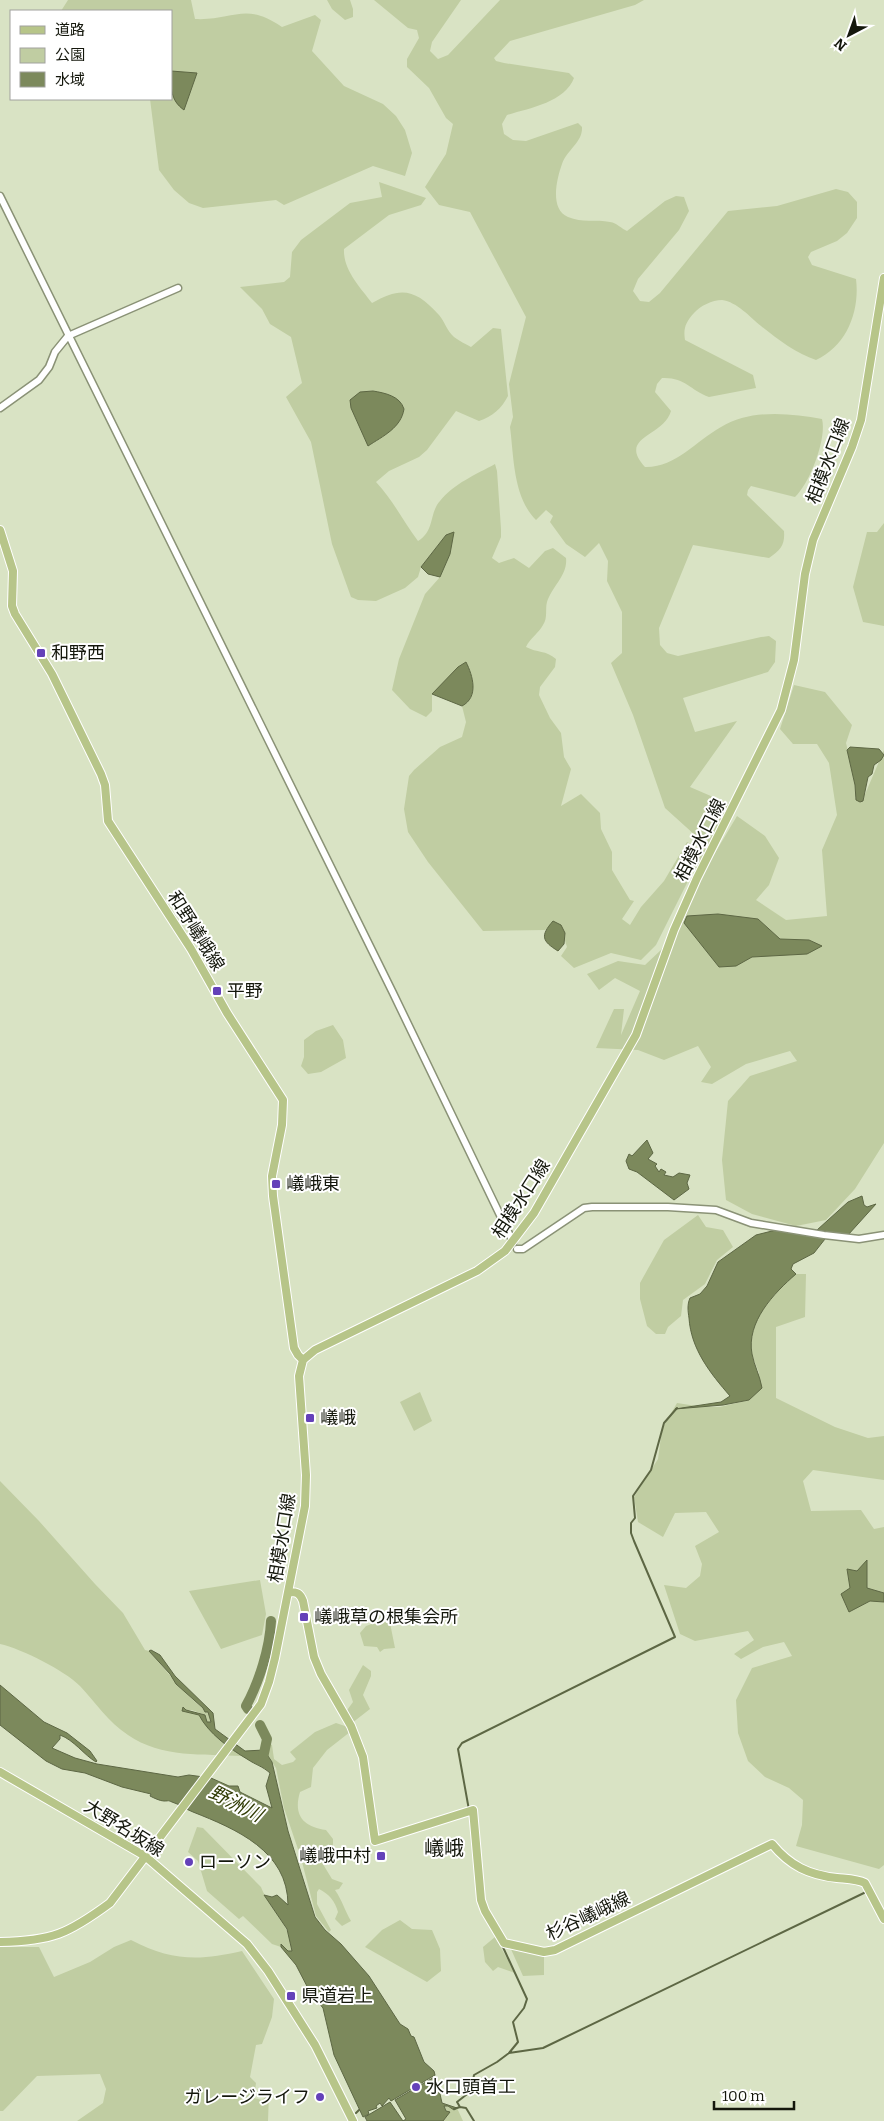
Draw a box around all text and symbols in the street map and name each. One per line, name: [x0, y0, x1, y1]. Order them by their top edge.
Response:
legend: [10, 10, 172, 100]
north arrow: [824, 10, 874, 60]
text: 道路: [55, 21, 85, 39]
text: N: [831, 34, 850, 54]
text: 公園: [55, 46, 85, 64]
text: 水域: [55, 71, 85, 89]
street label: 相模水口線: [802, 415, 854, 507]
place label: 和野西: [51, 642, 105, 664]
marker: 和野西: [35, 647, 47, 659]
street label: 相模水口線: [670, 795, 730, 885]
street label: 和野嶬峨線: [163, 887, 229, 975]
place label: 平野: [227, 980, 263, 1002]
marker: 平野: [211, 985, 223, 997]
street label: 相模水口線: [487, 1155, 555, 1243]
place label: 嶬峨東: [286, 1173, 340, 1195]
marker: 嶬峨東: [270, 1178, 282, 1190]
place label: 嶬峨: [320, 1407, 356, 1429]
marker: 嶬峨: [304, 1412, 316, 1424]
street label: 相模水口線: [264, 1492, 300, 1584]
place label: 嶬峨草の根集会所: [314, 1606, 458, 1628]
marker: 嶬峨草の根集会所: [298, 1611, 310, 1623]
water label: 野洲川: [205, 1780, 268, 1828]
street label: 大野名坂線: [80, 1795, 168, 1861]
district label: 嶬峨: [424, 1836, 464, 1860]
place label: 嶬峨中村: [299, 1845, 371, 1867]
marker: 嶬峨中村: [375, 1850, 387, 1862]
place label: ローソン: [199, 1851, 271, 1873]
marker: ローソン: [183, 1856, 195, 1868]
street label: 杉谷嶬峨線: [543, 1887, 633, 1945]
place label: 県道岩上: [301, 1985, 373, 2007]
marker: 県道岩上: [285, 1990, 297, 2002]
place label: 水口頭首工: [426, 2076, 516, 2098]
scale bar: [714, 2078, 794, 2110]
marker: 水口頭首工: [410, 2081, 422, 2093]
place label: ガレージライフ: [184, 2086, 310, 2108]
text: 100 m: [722, 2087, 765, 2105]
marker: ガレージライフ: [314, 2091, 326, 2103]

